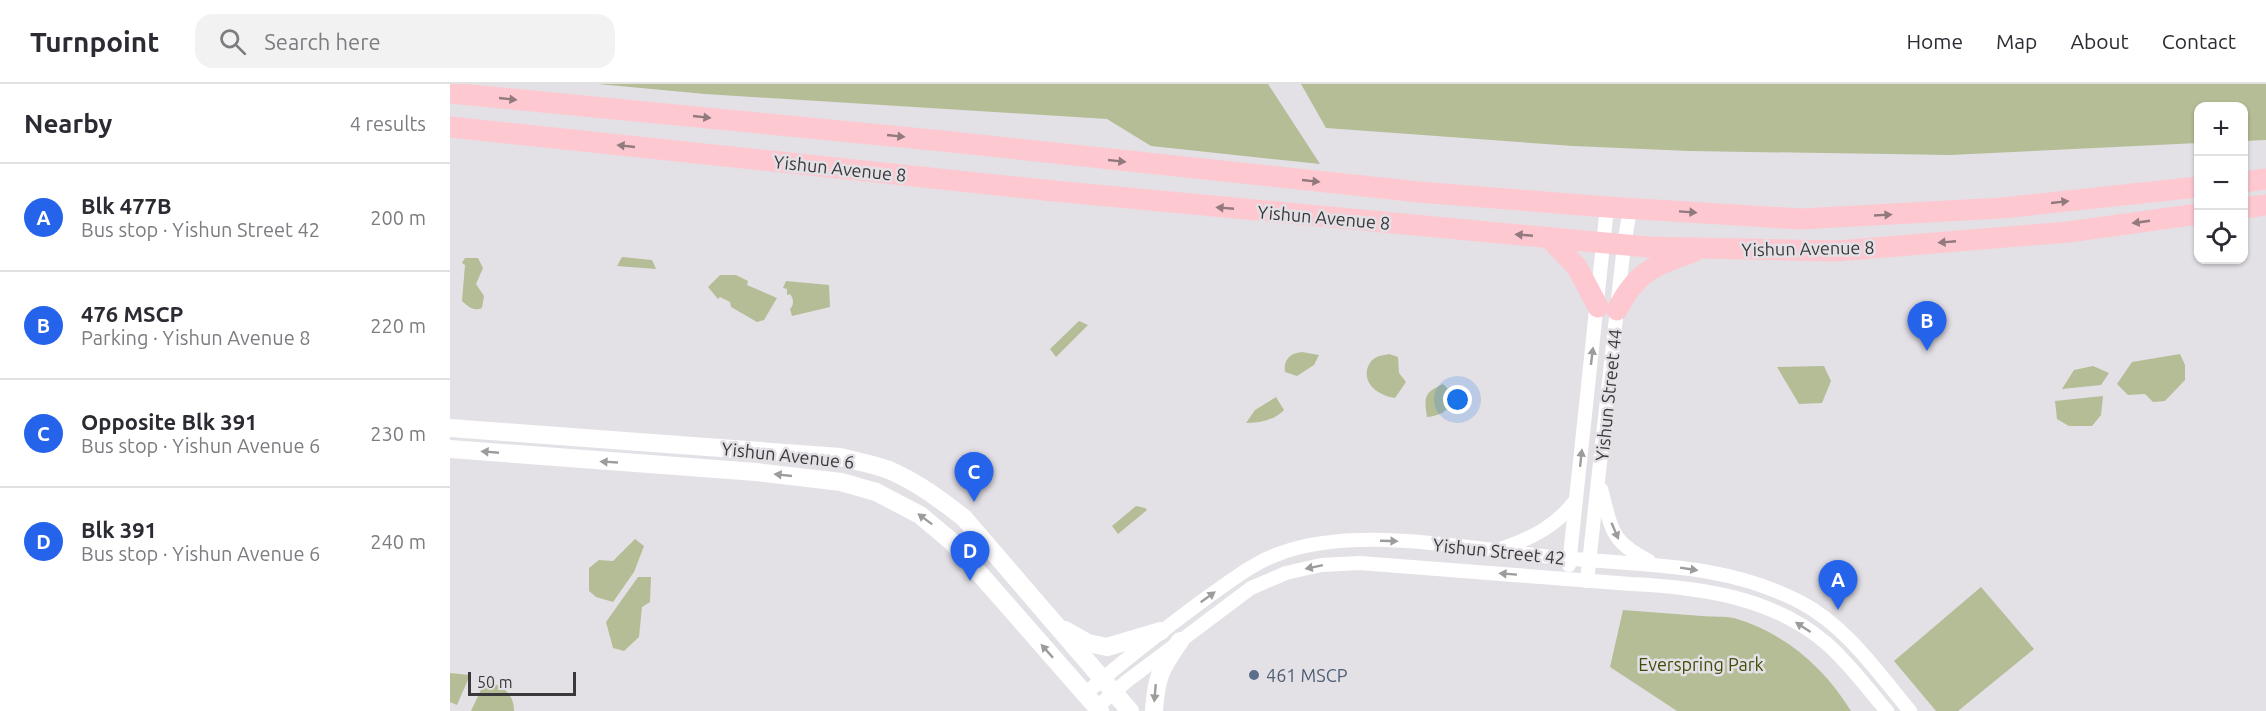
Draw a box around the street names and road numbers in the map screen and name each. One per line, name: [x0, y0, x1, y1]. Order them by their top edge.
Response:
street label: Yishun Avenue 8: [773, 151, 907, 185]
street label: Yishun Avenue 8: [1257, 201, 1391, 233]
street label: Yishun Avenue 8: [1741, 237, 1875, 259]
street label: Yishun Street 44: [1591, 328, 1625, 462]
street label: Yishun Avenue 6: [721, 438, 855, 472]
street label: Yishun Street 42: [1432, 534, 1566, 568]

